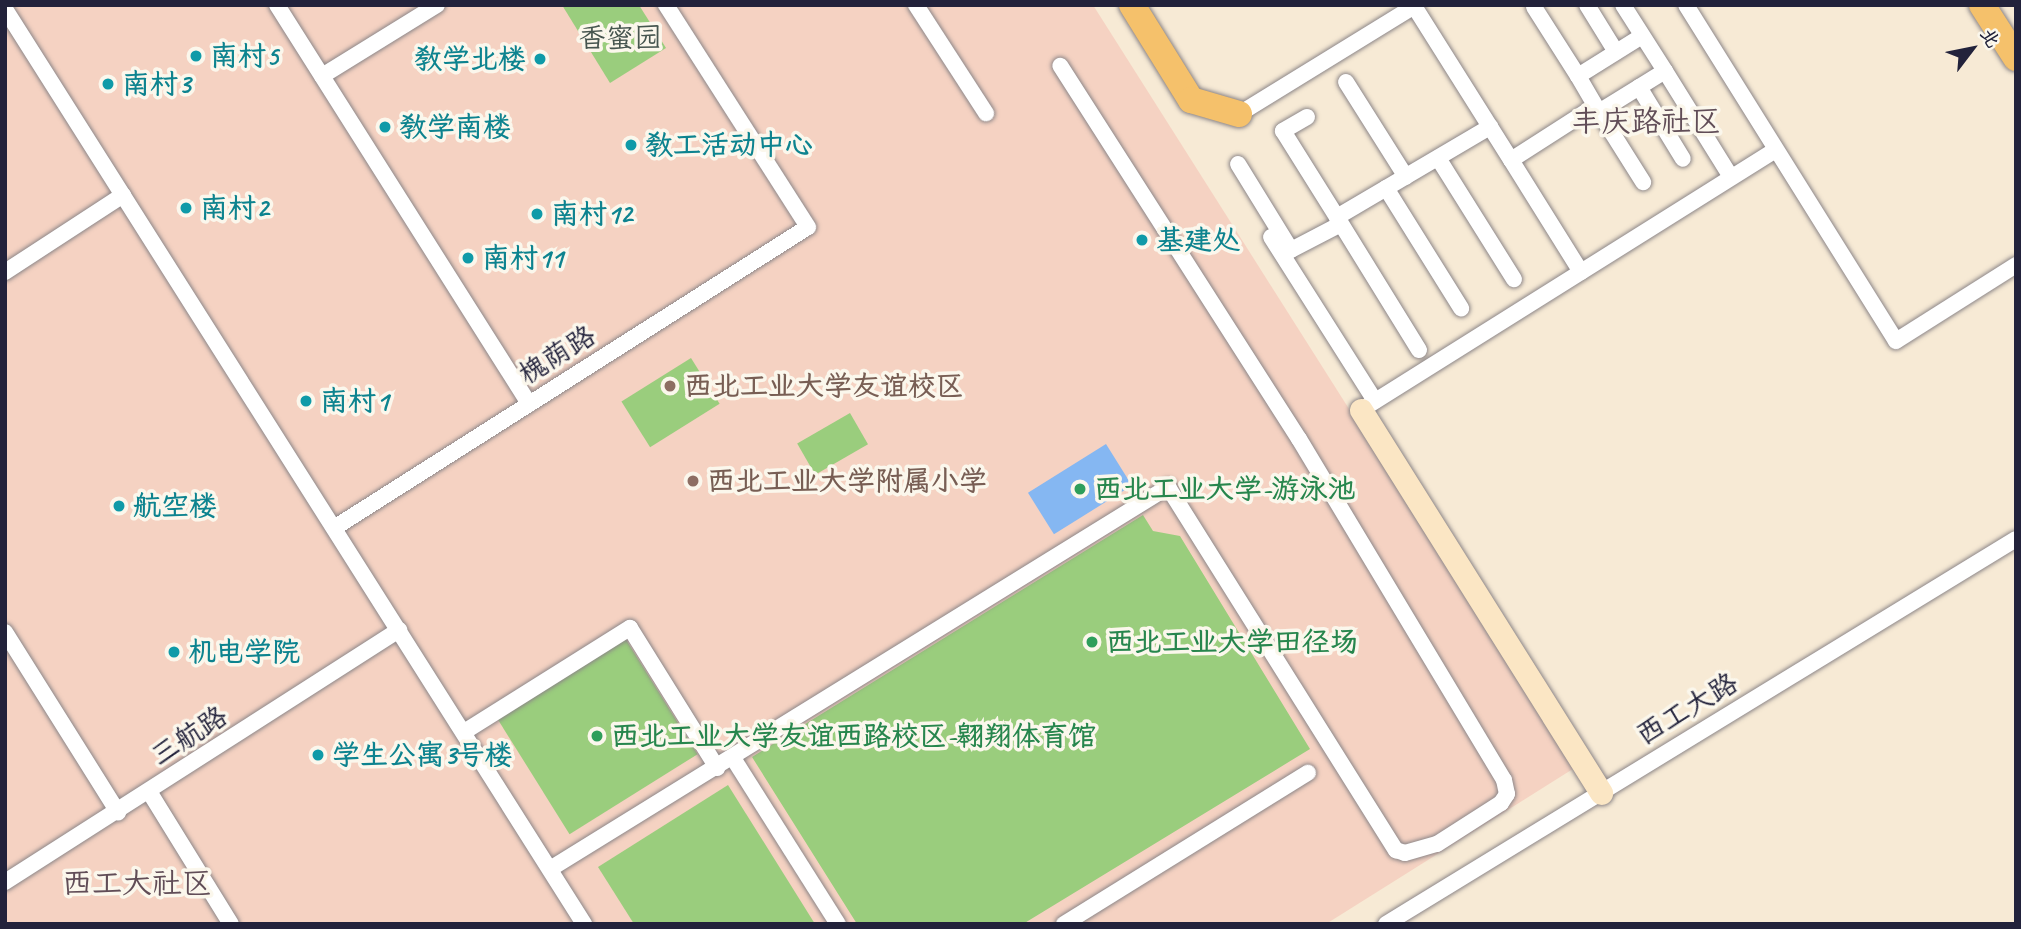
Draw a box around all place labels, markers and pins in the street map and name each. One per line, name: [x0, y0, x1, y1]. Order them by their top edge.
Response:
place label: 南村5: [210, 39, 278, 73]
place label: 教学北楼: [414, 42, 526, 76]
marker: 南村5: [188, 48, 204, 64]
marker: 教学北楼: [532, 51, 548, 67]
place label: 南村3: [122, 67, 191, 101]
marker: 南村3: [100, 76, 116, 92]
place label: 教学南楼: [399, 110, 511, 144]
marker: 教学南楼: [377, 119, 393, 135]
place label: 教工活动中心: [645, 128, 813, 162]
marker: 教工活动中心: [623, 137, 639, 153]
place label: 南村2: [200, 191, 269, 225]
place label: 南村12: [551, 197, 632, 231]
marker: 南村2: [178, 200, 194, 216]
marker: 南村12: [529, 206, 545, 222]
place label: 基建处: [1156, 223, 1240, 257]
marker: 基建处: [1134, 232, 1150, 248]
place label: 南村11: [482, 241, 563, 275]
marker: 南村11: [460, 250, 476, 266]
place label: 西北工业大学友谊校区: [684, 369, 964, 403]
marker: 西北工业大学友谊校区: [662, 378, 678, 394]
place label: 南村1: [320, 384, 389, 418]
marker: 南村1: [298, 393, 314, 409]
place label: 西北工业大学附属小学: [707, 464, 987, 498]
place label: 西北工业大学-游泳池: [1094, 472, 1355, 506]
marker: 西北工业大学附属小学: [685, 473, 701, 489]
marker: 西北工业大学-游泳池: [1072, 481, 1088, 497]
place label: 航空楼: [133, 489, 217, 523]
marker: 航空楼: [111, 498, 127, 514]
place label: 西北工业大学田径场: [1106, 625, 1358, 659]
marker: 西北工业大学田径场: [1084, 634, 1100, 650]
place label: 机电学院: [188, 635, 300, 669]
marker: 机电学院: [166, 644, 182, 660]
place label: 西北工业大学友谊西路校区-翱翔体育馆: [611, 719, 1096, 753]
marker: 西北工业大学友谊西路校区-翱翔体育馆: [589, 728, 605, 744]
place label: 学生公寓3号楼: [332, 738, 513, 772]
marker: 学生公寓3号楼: [310, 747, 326, 763]

